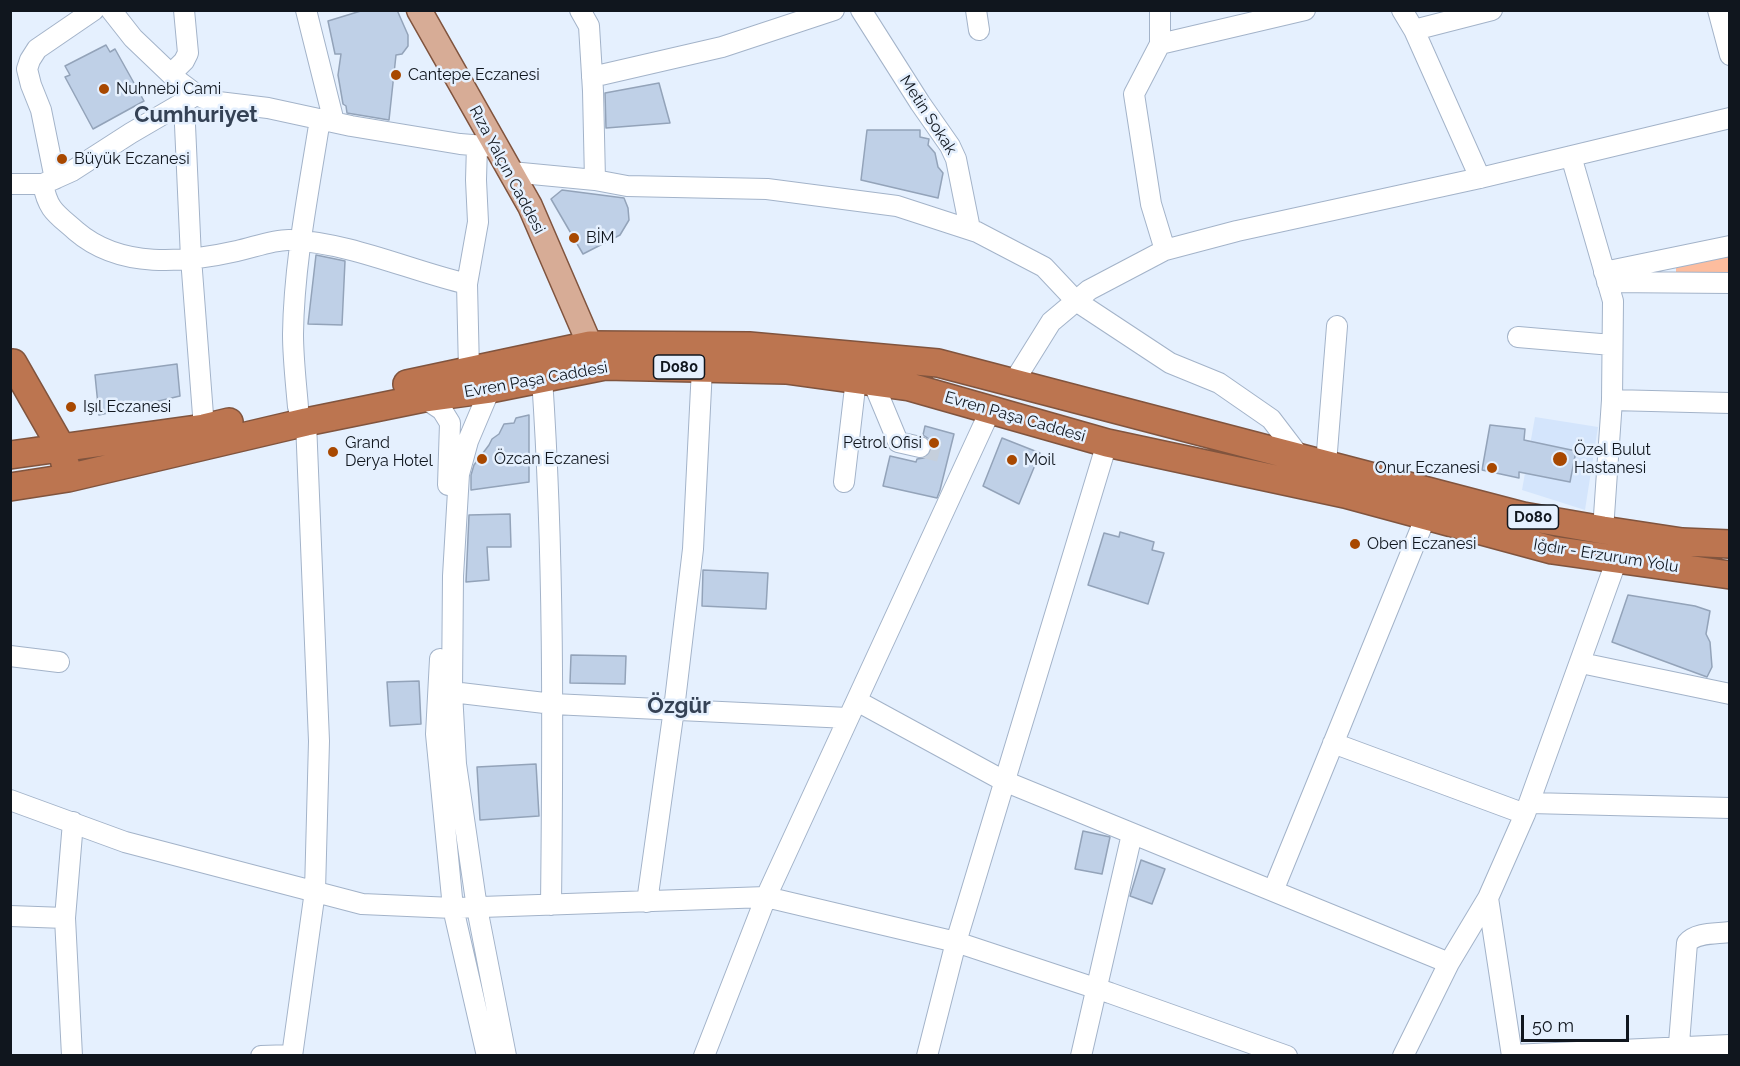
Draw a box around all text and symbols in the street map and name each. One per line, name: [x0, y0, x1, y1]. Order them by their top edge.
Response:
place label: Cantepe Eczanesi: [408, 65, 540, 85]
marker: Cantepe Eczanesi: [389, 68, 403, 82]
street label: Metin Sokak: [895, 72, 961, 158]
place label: Nuhnebi Cami: [116, 79, 221, 99]
marker: Nuhnebi Cami: [97, 82, 111, 96]
district label: Cumhuriyet: [134, 102, 258, 128]
street label: Rıza Yalçın Caddesi: [465, 103, 549, 237]
place label: Büyük Eczanesi: [74, 149, 190, 169]
marker: Büyük Eczanesi: [55, 152, 69, 166]
place label: BİM: [586, 228, 615, 248]
marker: BİM: [567, 231, 581, 245]
road number: D080: [654, 355, 704, 379]
street label: Evren Paşa Caddesi: [463, 358, 609, 402]
street label: Evren Paşa Caddesi: [942, 388, 1088, 446]
place label: Işıl Eczanesi: [83, 397, 171, 417]
marker: Işıl Eczanesi: [64, 400, 78, 414]
place label: Grand Derya Hotel: [345, 433, 433, 471]
place label: Petrol Ofisi: [843, 433, 922, 453]
marker: Petrol Ofisi: [927, 436, 941, 450]
place label: Özel Bulut Hastanesi: [1574, 440, 1651, 478]
marker: Grand Derya Hotel: [326, 445, 340, 459]
place label: Özcan Eczanesi: [494, 449, 609, 469]
place label: Moil: [1024, 450, 1055, 470]
marker: Özel Bulut Hastanesi: [1551, 450, 1569, 468]
marker: Özcan Eczanesi: [475, 452, 489, 466]
marker: Moil: [1005, 453, 1019, 467]
place label: Onur Eczanesi: [1375, 458, 1480, 478]
marker: Onur Eczanesi: [1485, 461, 1499, 475]
road number: D080: [1508, 505, 1558, 529]
place label: Oben Eczanesi: [1367, 534, 1477, 554]
street label: Iğdır - Erzurum Yolu: [1532, 535, 1680, 577]
marker: Oben Eczanesi: [1348, 537, 1362, 551]
district label: Özgür: [647, 693, 711, 719]
scale bar: [1524, 1003, 1632, 1041]
text: 50 m: [1532, 1015, 1574, 1036]

